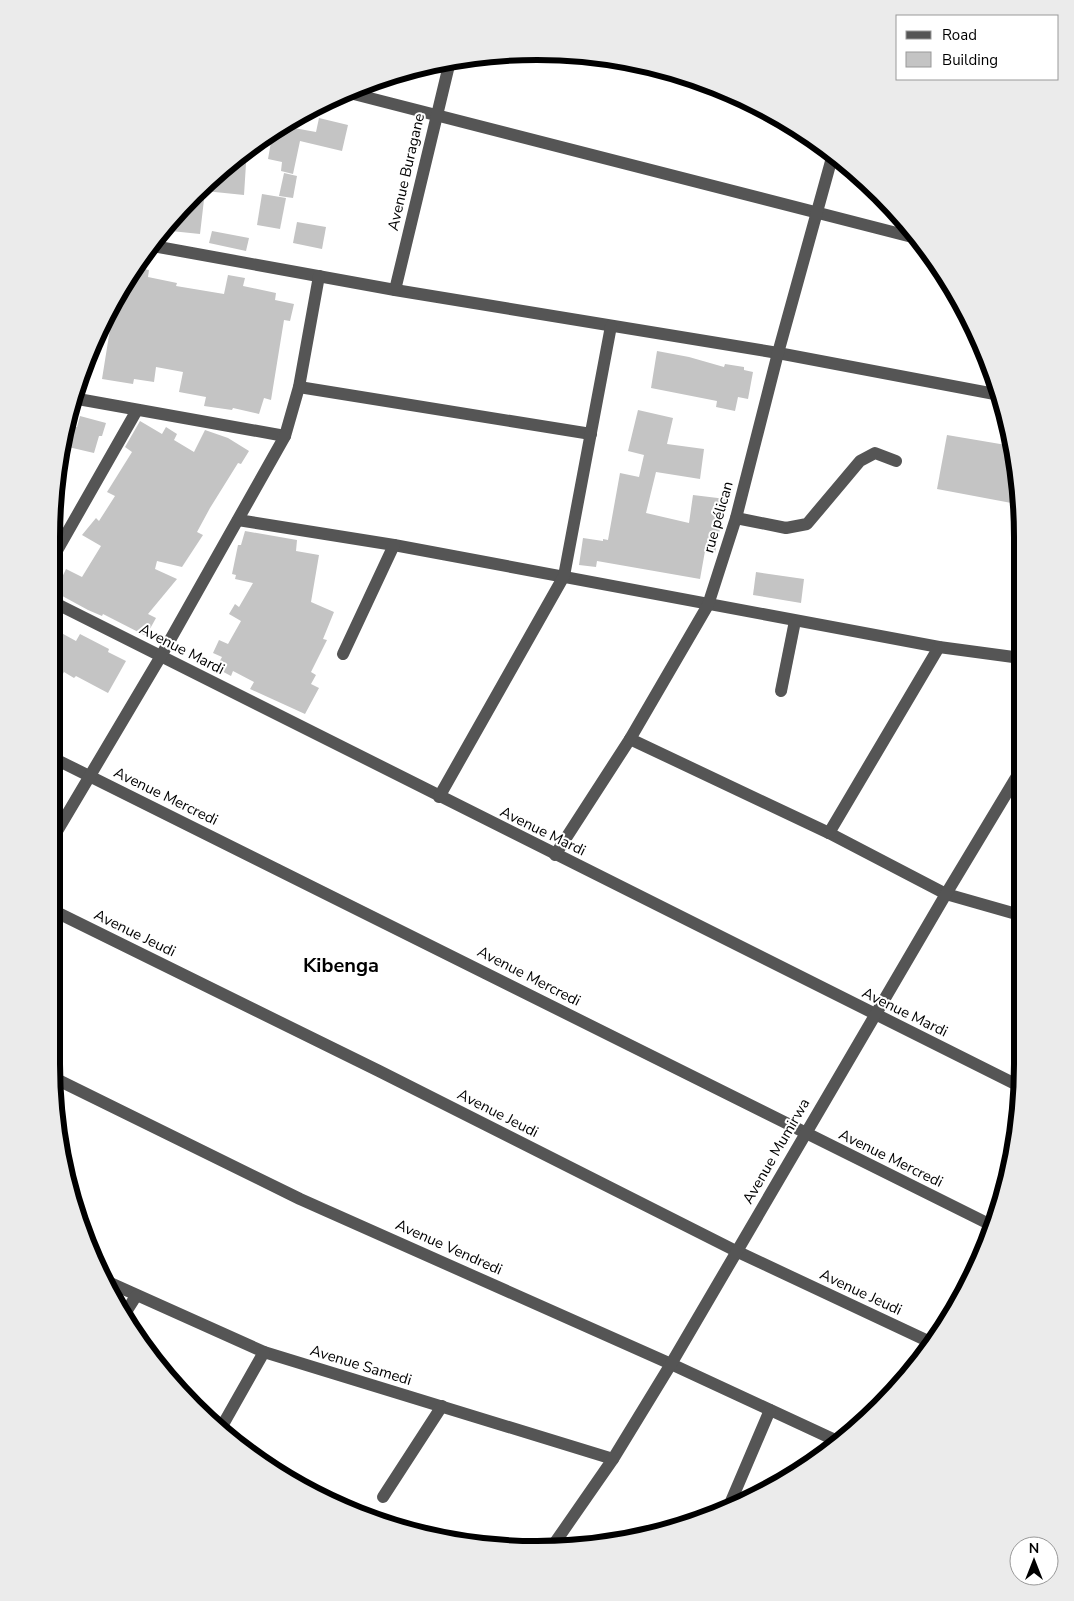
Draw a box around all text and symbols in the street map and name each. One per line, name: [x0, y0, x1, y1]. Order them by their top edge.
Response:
legend: [896, 15, 1059, 80]
text: Road: [942, 25, 977, 45]
text: Building: [942, 50, 998, 70]
street label: Avenue Buragane: [383, 111, 429, 233]
street label: rue pélican: [698, 479, 738, 555]
street label: Avenue Mardi: [136, 619, 228, 679]
street label: Avenue Mercredi: [111, 762, 221, 830]
street label: Avenue Mardi: [497, 802, 589, 860]
street label: Avenue Jeudi: [91, 905, 179, 961]
street label: Avenue Mercredi: [474, 941, 584, 1011]
district label: Kibenga: [303, 952, 379, 979]
street label: Avenue Mardi: [859, 983, 951, 1041]
street label: Avenue Jeudi: [454, 1084, 542, 1142]
street label: Avenue Mumirwa: [738, 1095, 814, 1207]
street label: Avenue Mercredi: [836, 1124, 946, 1192]
street label: Avenue Vendredi: [392, 1214, 506, 1280]
street label: Avenue Jeudi: [817, 1264, 905, 1320]
street label: Avenue Samedi: [308, 1340, 414, 1390]
north arrow: [1009, 1536, 1059, 1586]
text: N: [1029, 1539, 1039, 1558]

